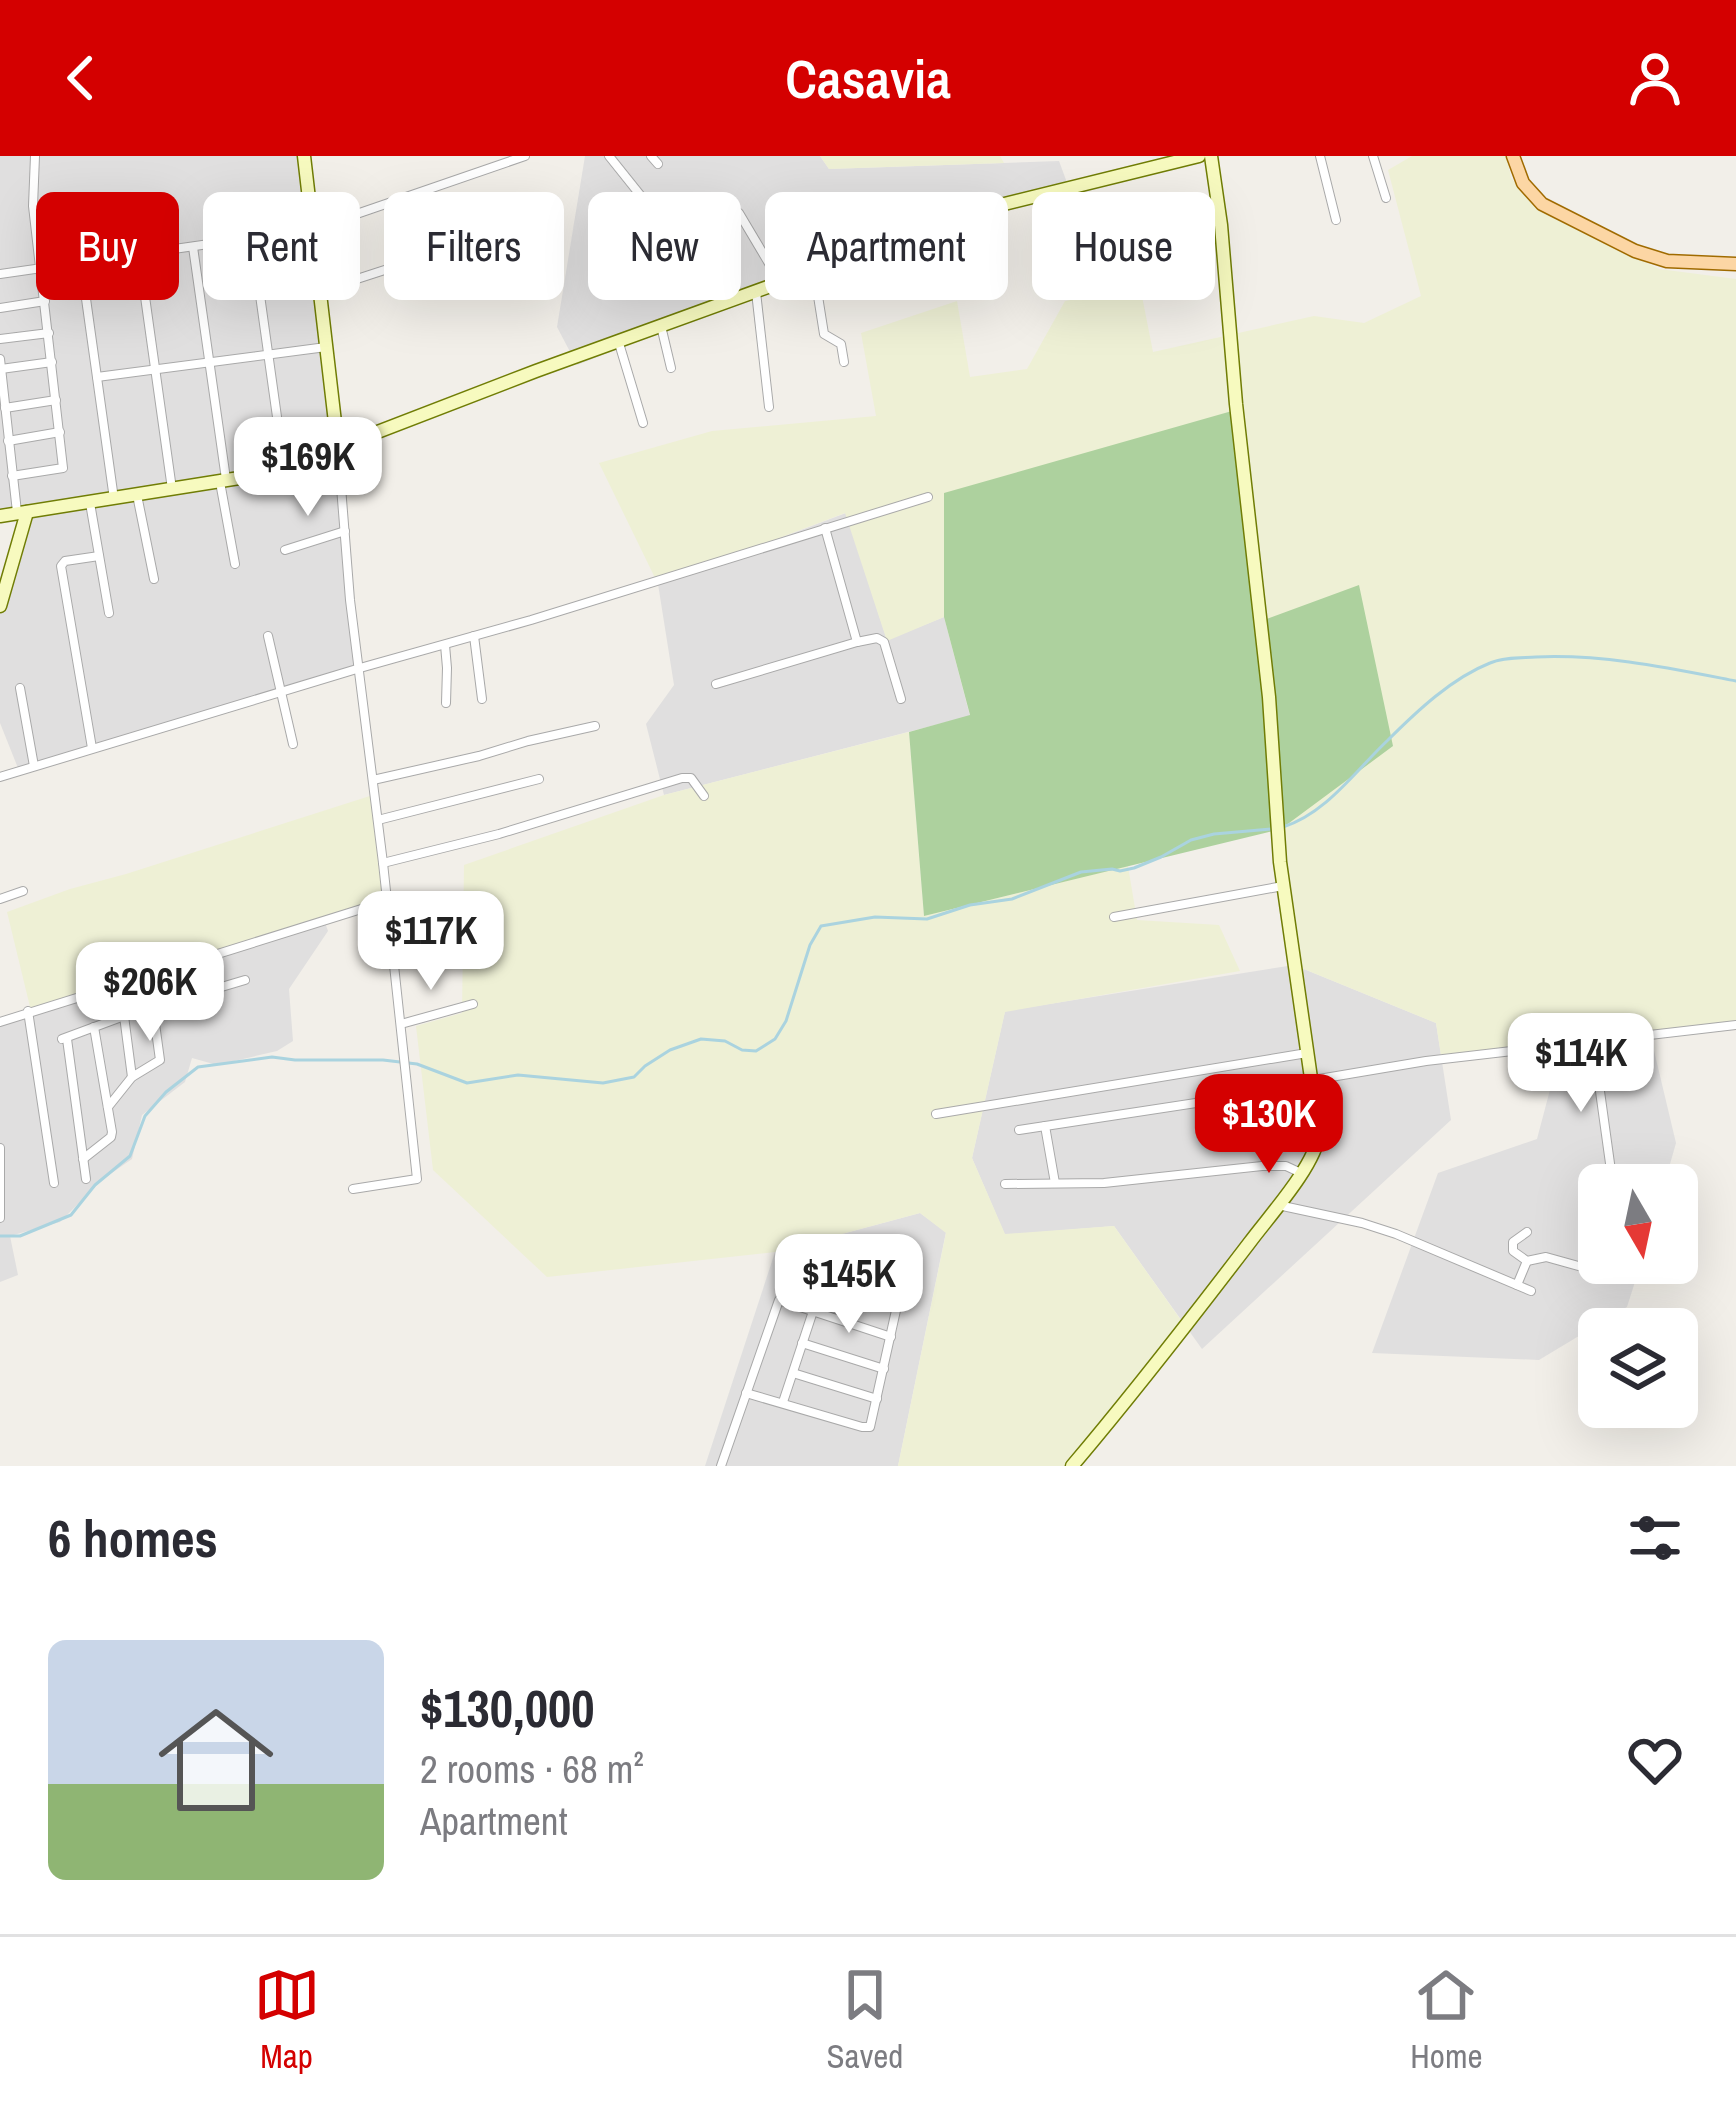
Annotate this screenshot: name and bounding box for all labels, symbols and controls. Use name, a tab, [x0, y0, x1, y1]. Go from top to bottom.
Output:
text: Casavia	[785, 42, 951, 115]
icon: back	[48, 45, 114, 111]
icon: person	[1622, 45, 1688, 111]
chip: Buy	[36, 192, 179, 300]
chip: Rent	[203, 192, 360, 300]
chip: Filters	[384, 192, 564, 300]
chip: New	[588, 192, 741, 300]
chip: Apartment	[765, 192, 1008, 300]
chip: House	[1032, 192, 1215, 300]
pin: $169K	[224, 417, 392, 519]
text: $169K	[261, 430, 355, 482]
pin: $117K	[347, 891, 515, 993]
text: $117K	[385, 904, 477, 956]
pin: $206K	[66, 942, 234, 1044]
text: $206K	[103, 955, 197, 1007]
pin: $114K	[1497, 1013, 1665, 1115]
text: $114K	[1535, 1026, 1627, 1078]
pin: $130K	[1185, 1074, 1353, 1176]
text: $130K	[1222, 1087, 1316, 1139]
north arrow	[1578, 1164, 1698, 1284]
map controls	[1578, 1164, 1698, 1428]
pin: $145K	[765, 1234, 933, 1336]
text: $145K	[802, 1247, 896, 1299]
button: layers	[1578, 1308, 1698, 1428]
text: 6 homes	[48, 1504, 218, 1573]
icon: filters	[1622, 1505, 1688, 1571]
text: $130,000	[420, 1674, 594, 1743]
icon: home	[144, 1688, 288, 1832]
icon: heart	[1622, 1727, 1688, 1793]
text: 2 rooms · 68 m²	[420, 1743, 644, 1795]
text: Apartment	[420, 1795, 568, 1847]
tab: Map	[254, 1962, 320, 2078]
tab: Saved	[827, 1962, 903, 2078]
tab: Home	[1410, 1962, 1482, 2078]

